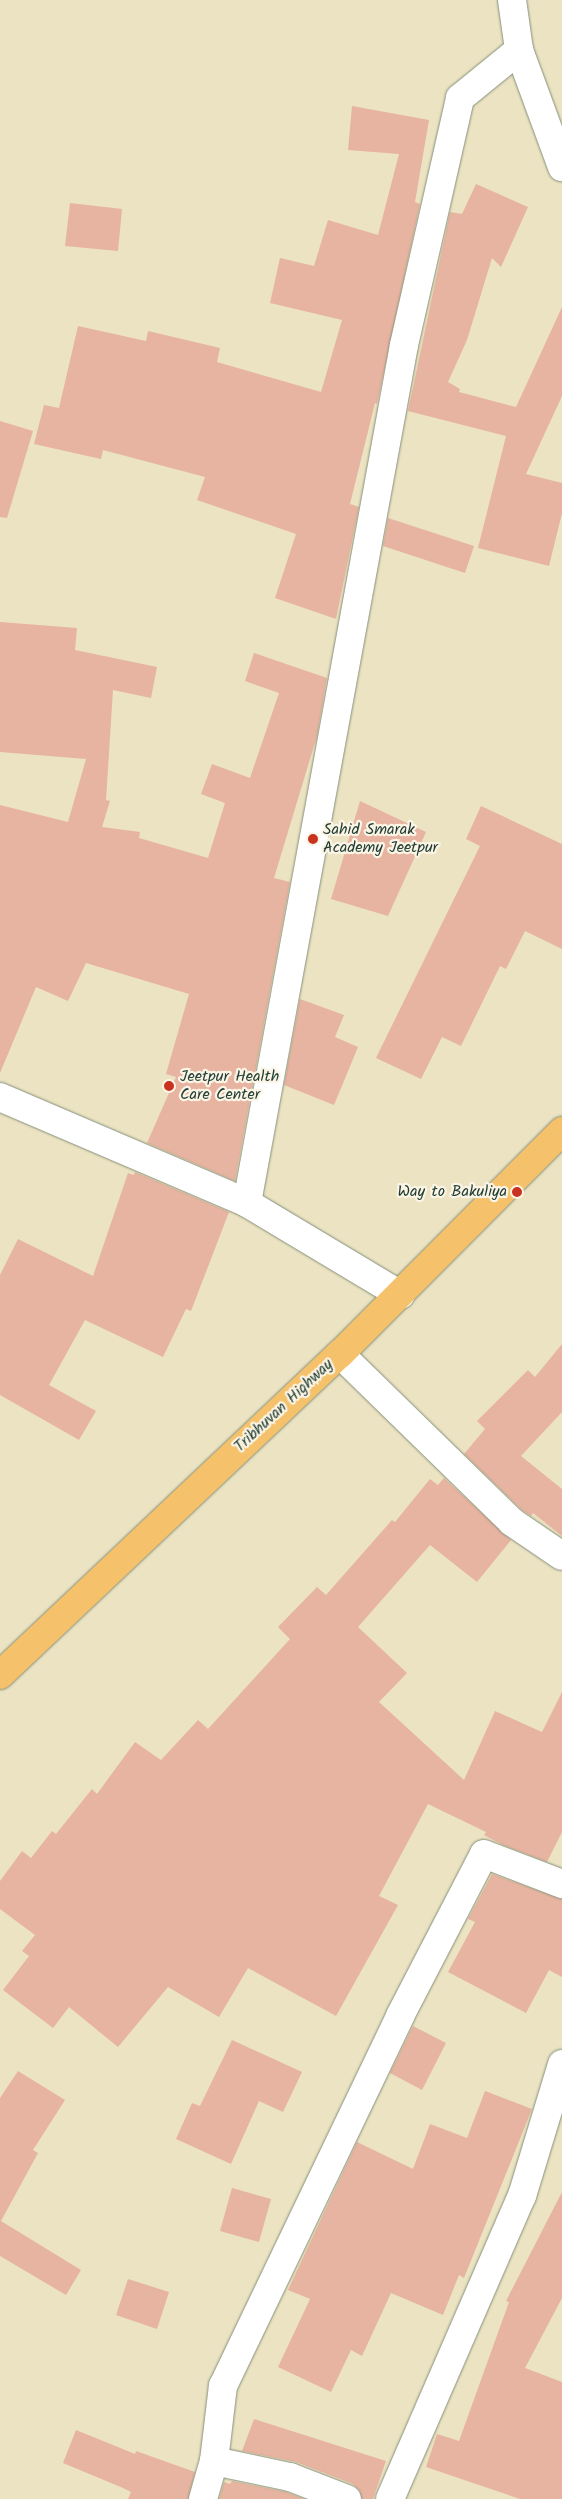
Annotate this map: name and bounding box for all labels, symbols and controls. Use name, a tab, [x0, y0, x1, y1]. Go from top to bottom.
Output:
place label: Sahid Smarak Academy Jeetpur	[323, 820, 438, 858]
marker: Sahid Smarak Academy Jeetpur	[307, 833, 319, 845]
place label: Jeetpur Health Care Center	[180, 1067, 279, 1105]
marker: Jeetpur Health Care Center	[162, 1079, 176, 1093]
place label: Way to Bakuliya	[398, 1182, 507, 1202]
marker: Way to Bakuliya	[511, 1186, 523, 1198]
street label: Tribhuvan Highway	[231, 1355, 337, 1457]

